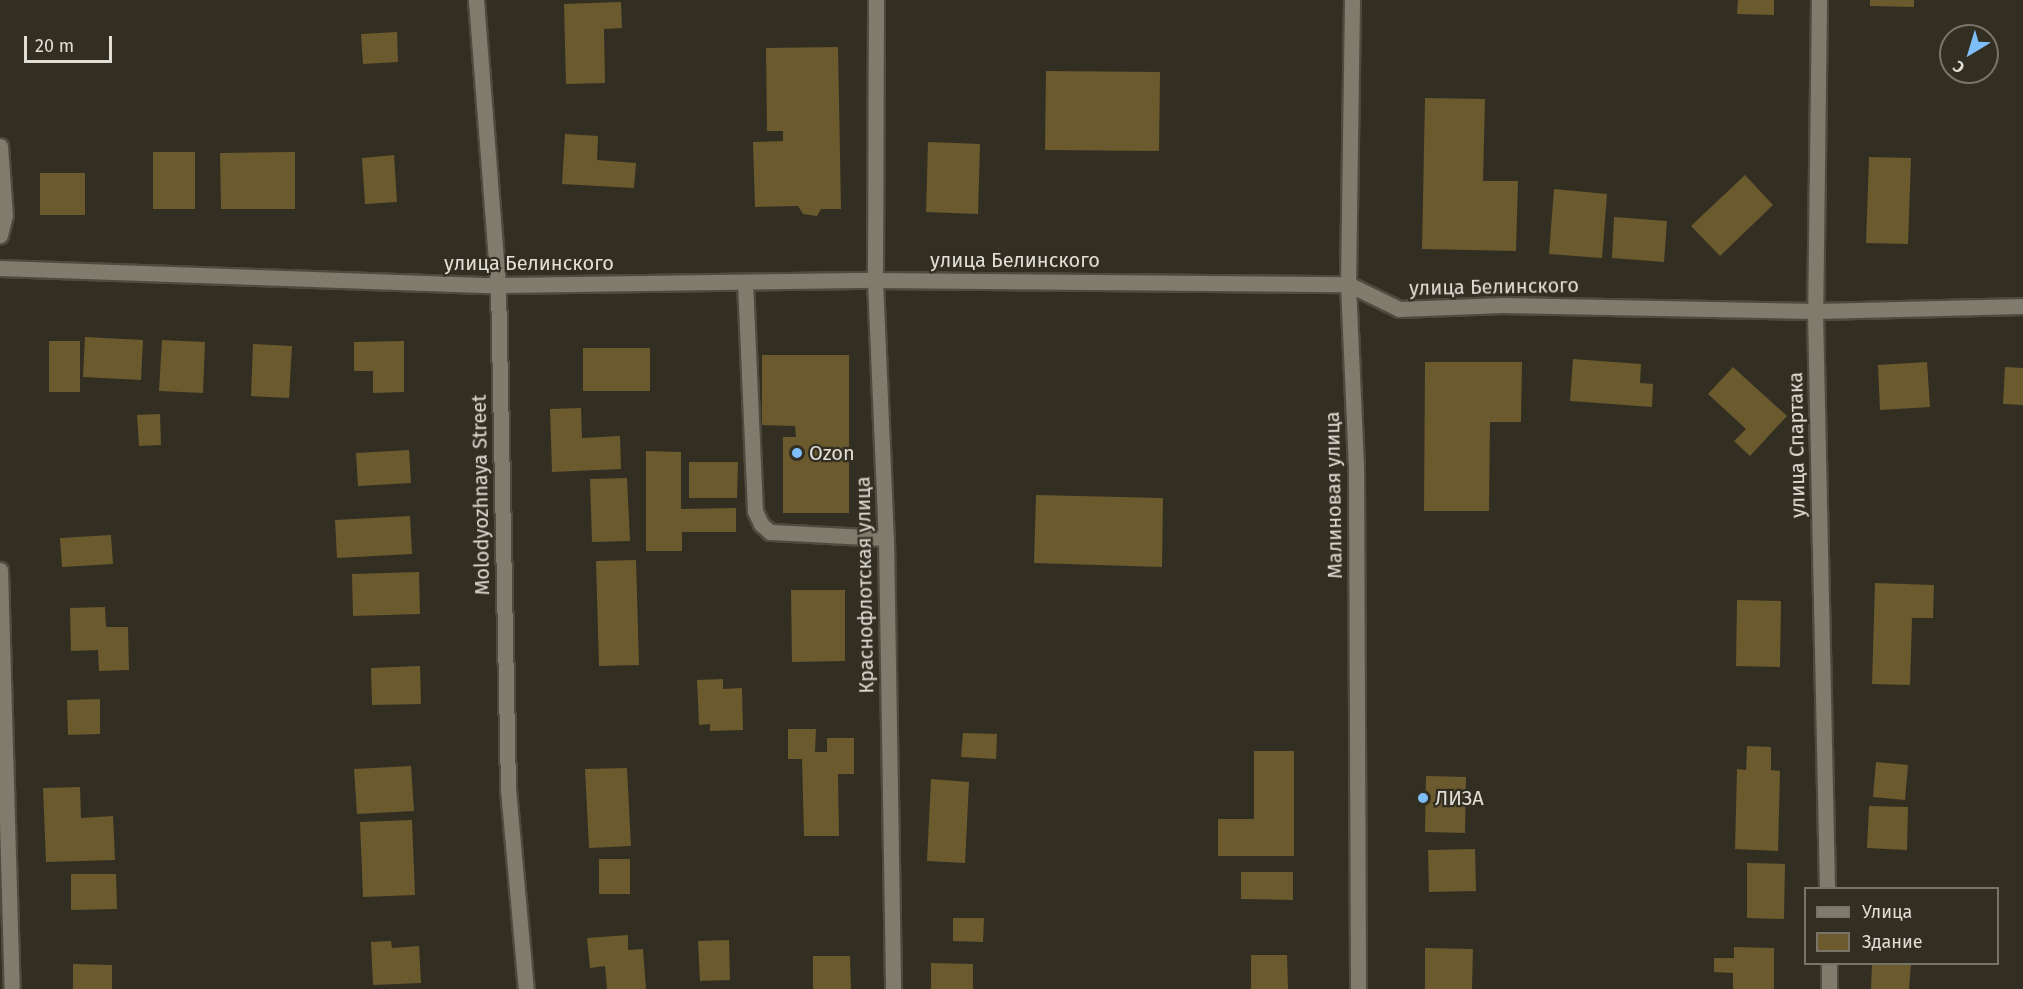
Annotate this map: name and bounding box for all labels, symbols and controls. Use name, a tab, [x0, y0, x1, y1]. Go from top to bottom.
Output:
scale bar	[27, 24, 116, 62]
north arrow	[1939, 24, 1999, 84]
text: 20 m	[35, 35, 74, 57]
text: С	[1949, 57, 1968, 77]
street label: улица Белинского	[930, 248, 1100, 272]
street label: улица Белинского	[444, 251, 614, 275]
street label: улица Белинского	[1409, 274, 1579, 300]
street label: улица Спартака	[1784, 372, 1810, 518]
street label: Molodyozhnaya Street	[467, 394, 495, 596]
street label: Малиновая улица	[1321, 411, 1347, 579]
place label: Ozon	[809, 441, 855, 465]
marker: Ozon	[790, 446, 804, 460]
street label: Краснофлотская улица	[851, 476, 879, 694]
place label: ЛИЗА	[1435, 786, 1484, 810]
marker: ЛИЗА	[1416, 791, 1430, 805]
legend	[1804, 887, 1999, 965]
text: Улица	[1862, 901, 1912, 923]
text: Здание	[1862, 931, 1923, 953]

